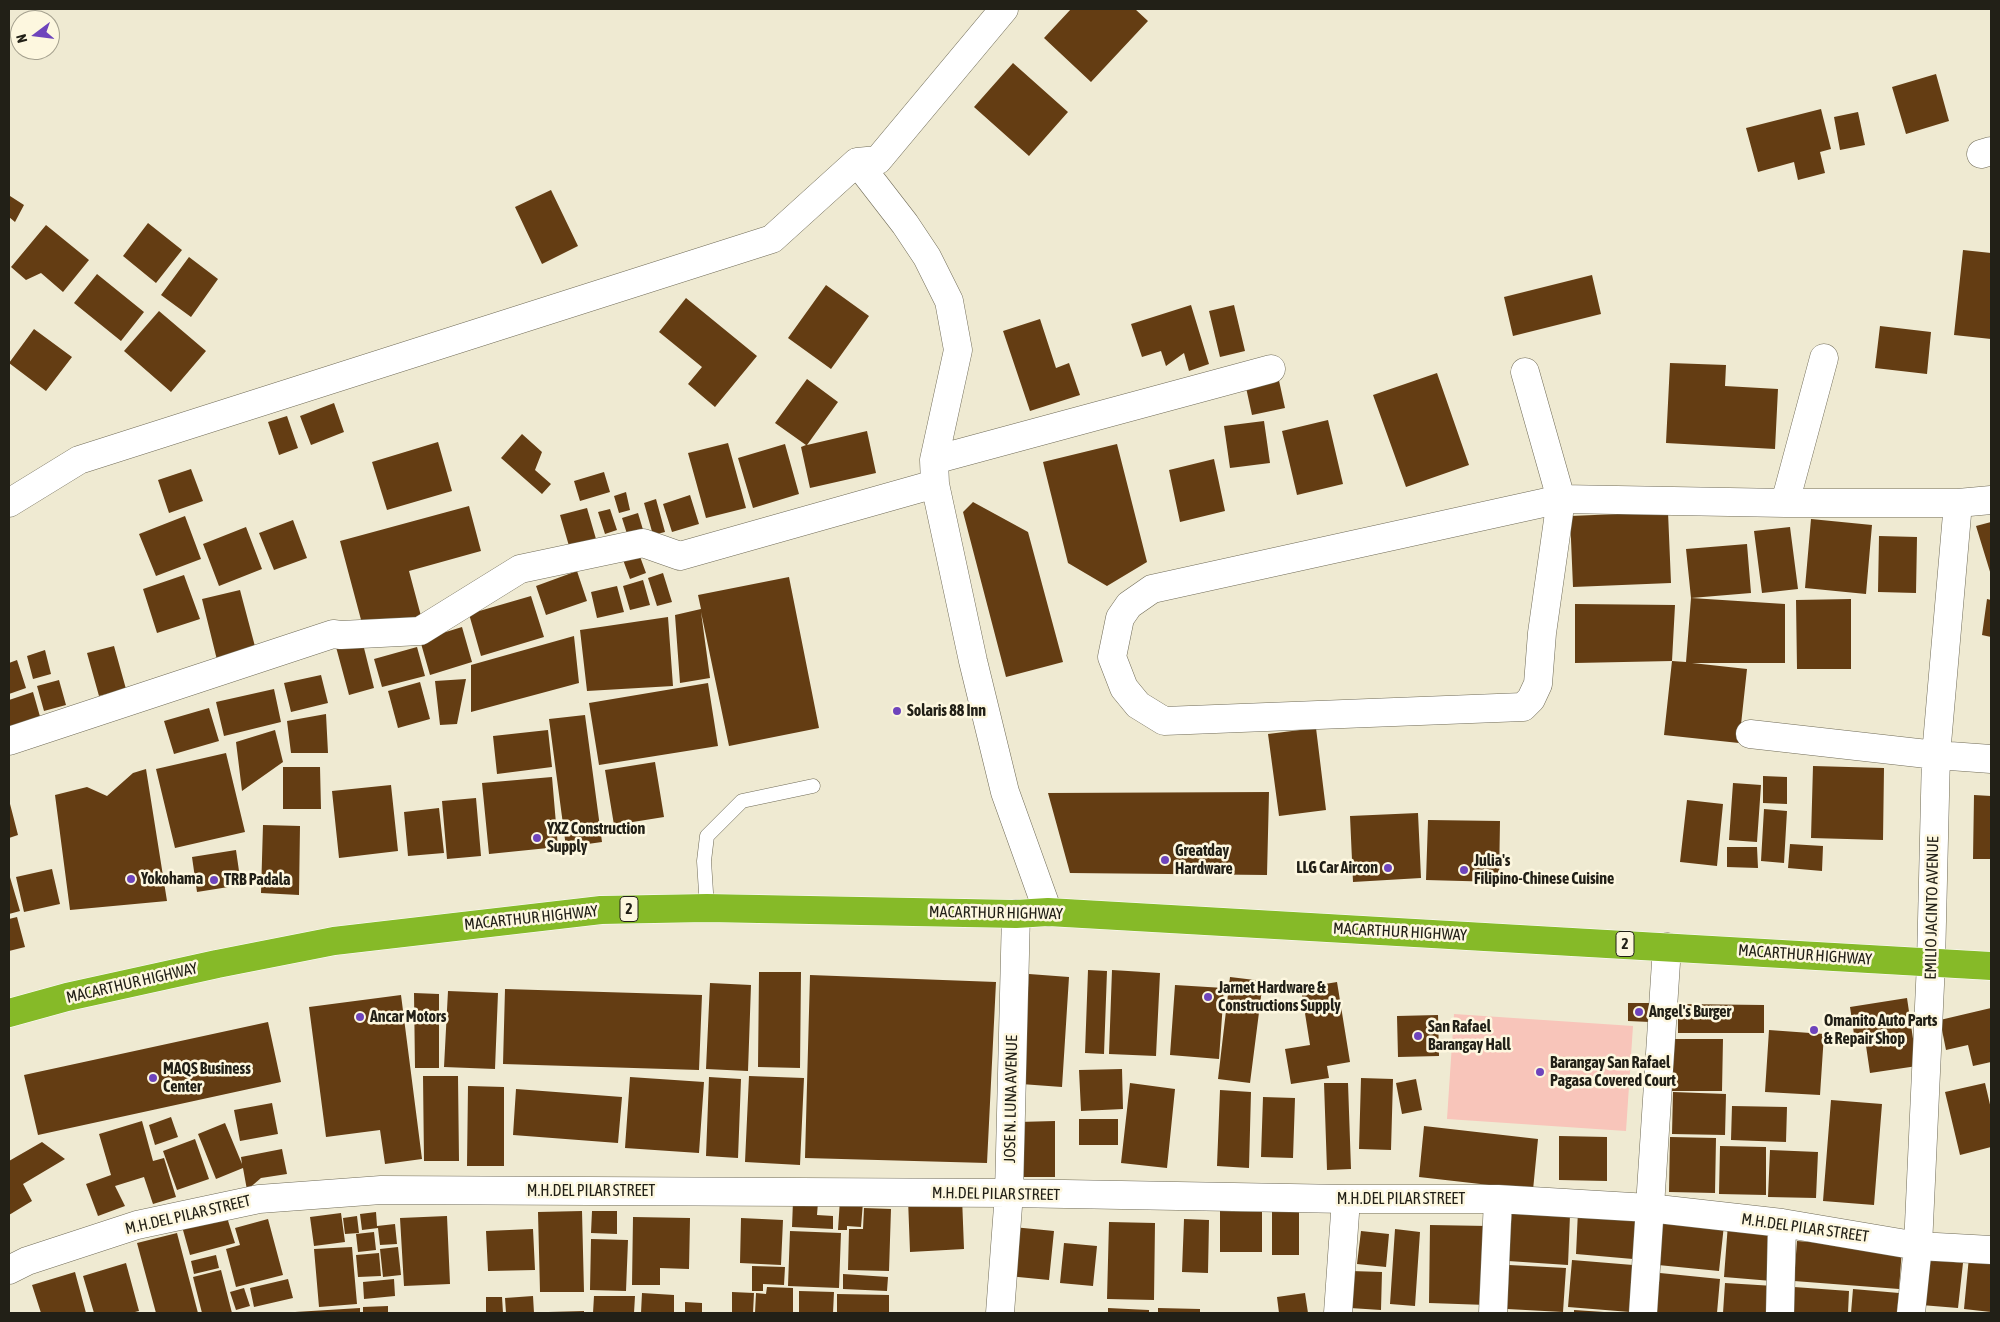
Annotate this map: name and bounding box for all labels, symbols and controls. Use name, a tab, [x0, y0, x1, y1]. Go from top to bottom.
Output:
north arrow	[10, 10, 60, 60]
text: N	[13, 33, 30, 45]
place label: Solaris 88 Inn	[907, 701, 986, 721]
marker: Solaris 88 Inn	[891, 705, 903, 717]
place label: YXZ Construction Supply	[547, 819, 645, 857]
marker: YXZ Construction Supply	[531, 832, 543, 844]
street label: EMILIO JACINTO AVENUE	[1921, 836, 1943, 980]
place label: Greatday Hardware	[1175, 841, 1233, 879]
place label: Julia's Filipino-Chinese Cuisine	[1474, 851, 1614, 889]
marker: Greatday Hardware	[1159, 854, 1171, 866]
place label: LLG Car Aircon	[1296, 858, 1378, 878]
marker: LLG Car Aircon	[1382, 862, 1394, 874]
marker: Julia's Filipino-Chinese Cuisine	[1458, 864, 1470, 876]
place label: Yokohama	[141, 869, 203, 889]
place label: TRB Padala	[224, 870, 290, 890]
marker: Yokohama	[125, 873, 137, 885]
marker: TRB Padala	[208, 874, 220, 886]
road number: 2	[620, 896, 638, 922]
street label: MACARTHUR HIGHWAY	[463, 901, 599, 935]
street label: MACARTHUR HIGHWAY	[929, 902, 1063, 924]
street label: MACARTHUR HIGHWAY	[1333, 919, 1467, 945]
road number: 2	[1616, 932, 1634, 956]
street label: MACARTHUR HIGHWAY	[1737, 941, 1873, 969]
street label: MACARTHUR HIGHWAY	[64, 959, 200, 1007]
place label: Jarnet Hardware & Constructions Supply	[1218, 978, 1341, 1016]
marker: Jarnet Hardware & Constructions Supply	[1202, 991, 1214, 1003]
place label: Angel's Burger	[1649, 1002, 1731, 1022]
marker: Angel's Burger	[1633, 1006, 1645, 1018]
place label: Ancar Motors	[370, 1007, 446, 1027]
marker: Ancar Motors	[354, 1011, 366, 1023]
place label: Omanito Auto Parts & Repair Shop	[1824, 1011, 1937, 1049]
place label: San Rafael Barangay Hall	[1428, 1017, 1511, 1055]
marker: Omanito Auto Parts & Repair Shop	[1808, 1024, 1820, 1036]
marker: San Rafael Barangay Hall	[1412, 1030, 1424, 1042]
street label: JOSE N. LUNA AVENUE	[1000, 1035, 1022, 1163]
place label: Barangay San Rafael Pagasa Covered Court	[1550, 1053, 1676, 1091]
place label: MAQS Business Center	[163, 1059, 251, 1097]
marker: Barangay San Rafael Pagasa Covered Court	[1534, 1066, 1546, 1078]
marker: MAQS Business Center	[147, 1072, 159, 1084]
street label: M.H.DEL PILAR STREET	[527, 1181, 655, 1201]
street label: M.H.DEL PILAR STREET	[932, 1183, 1060, 1205]
street label: M.H.DEL PILAR STREET	[1337, 1189, 1465, 1209]
street label: M.H.DEL PILAR STREET	[123, 1191, 253, 1239]
street label: M.H.DEL PILAR STREET	[1740, 1210, 1870, 1246]

